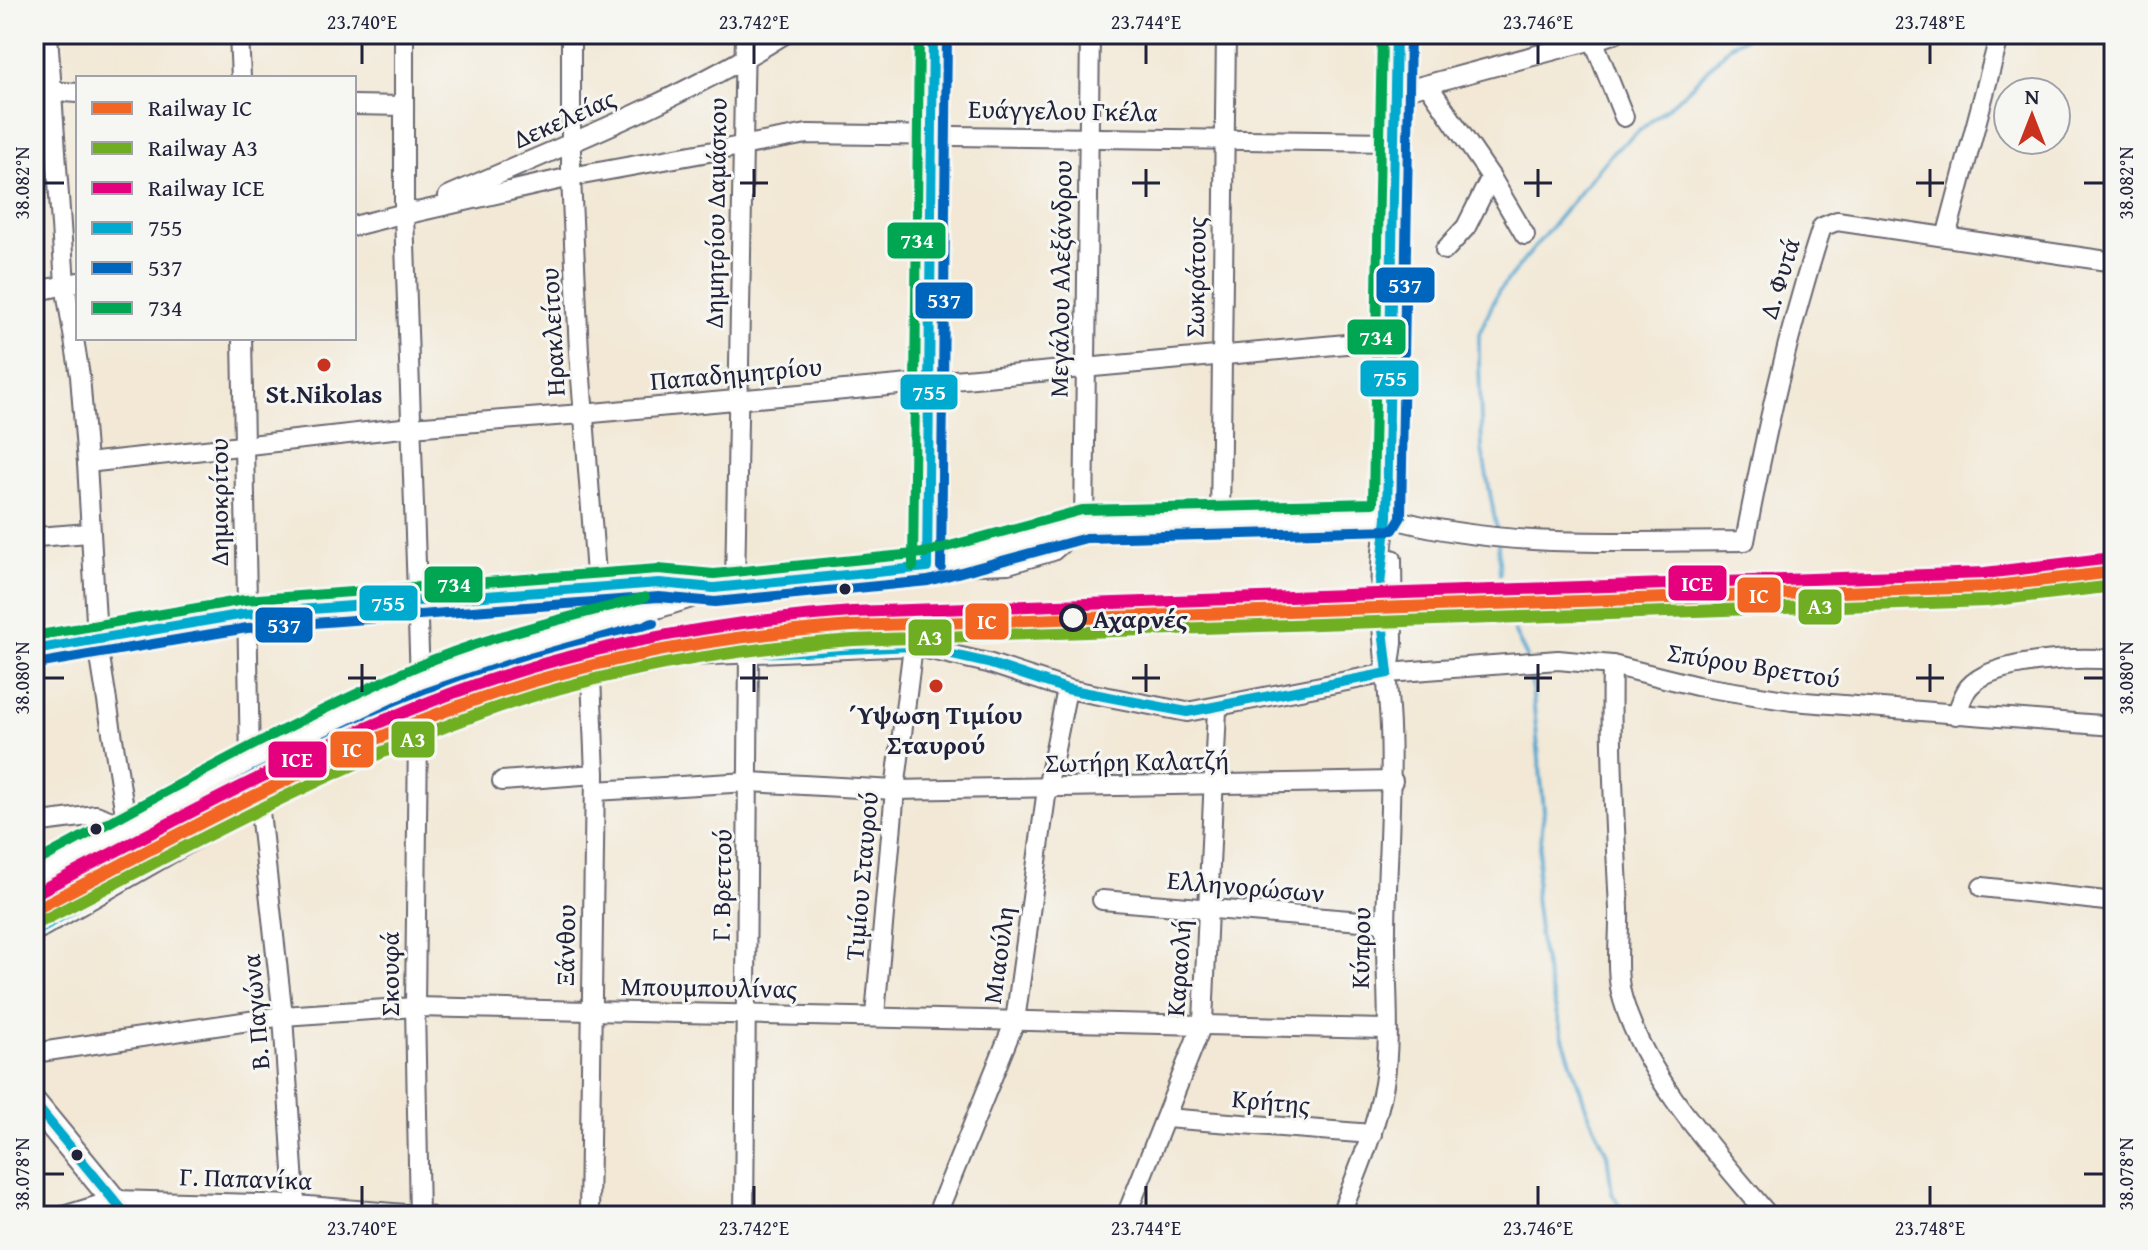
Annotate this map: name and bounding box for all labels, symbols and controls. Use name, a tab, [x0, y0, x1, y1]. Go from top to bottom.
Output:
text: 23.740°E	[327, 7, 397, 36]
text: 23.742°E	[719, 7, 789, 36]
text: 23.744°E	[1111, 7, 1181, 36]
text: 23.746°E	[1503, 7, 1573, 36]
text: 23.748°E	[1895, 7, 1965, 36]
legend	[76, 76, 356, 340]
north arrow	[1992, 76, 2072, 156]
street label: Δεκελείας	[506, 78, 622, 158]
text: N	[2025, 80, 2040, 112]
street label: Ευάγγελου Γκέλα	[968, 89, 1158, 131]
text: Railway IC	[148, 90, 252, 125]
street label: Δημητρίου Δαμάσκου	[693, 97, 737, 329]
text: Railway A3	[148, 130, 258, 165]
text: 38.082°N	[7, 146, 36, 220]
text: 38.082°N	[2111, 146, 2140, 220]
street label: Μεγάλου Αλεξάνδρου	[1038, 160, 1082, 398]
text: Railway ICE	[148, 170, 264, 205]
text: 755	[148, 210, 183, 245]
street label: Σωκράτους	[1174, 216, 1216, 338]
line badge: 734	[886, 221, 947, 260]
text: 734	[900, 224, 934, 256]
street label: Δ. Φυτά	[1748, 233, 1810, 323]
text: 537	[148, 250, 183, 285]
line badge: 537	[1375, 266, 1436, 304]
street label: Ηρακλείτου	[529, 267, 575, 397]
text: 537	[1388, 269, 1422, 301]
line badge: 537	[914, 281, 974, 320]
text: 537	[927, 284, 961, 316]
text: 734	[148, 290, 183, 325]
line badge: 734	[1346, 318, 1407, 356]
text: 734	[1359, 321, 1393, 353]
street label: Παπαδημητρίου	[648, 346, 824, 400]
marker: St.Nikolas	[315, 356, 333, 374]
line badge: 755	[1359, 359, 1420, 398]
text: 755	[1373, 362, 1407, 394]
line badge: 755	[899, 373, 959, 411]
place label: St.Nikolas	[266, 374, 382, 413]
text: 755	[912, 376, 946, 408]
street label: Δημοκρίτου	[199, 438, 238, 566]
line badge: ICE	[1667, 564, 1728, 602]
line badge: 734	[423, 565, 484, 604]
text: ICE	[1681, 567, 1713, 599]
text: 734	[437, 568, 471, 600]
line badge: IC	[1736, 576, 1782, 614]
text: IC	[1749, 579, 1769, 611]
unlabelled marker	[837, 581, 853, 597]
line badge: 755	[358, 584, 419, 622]
text: 755	[371, 587, 405, 619]
line badge: A3	[1797, 588, 1843, 626]
text: A3	[1807, 590, 1833, 622]
place label: Αχαρνές	[1093, 599, 1188, 638]
line badge: IC	[964, 602, 1010, 641]
text: IC	[977, 605, 997, 637]
marker: Αχαρνές	[1060, 605, 1086, 631]
line badge: 537	[254, 606, 314, 644]
text: 537	[267, 609, 301, 641]
line badge: A3	[907, 618, 953, 657]
text: A3	[917, 621, 943, 653]
street label: Σπύρου Βρεττού	[1665, 632, 1843, 698]
text: 38.080°N	[7, 641, 36, 715]
text: 38.080°N	[2111, 641, 2140, 715]
marker: Ύψωση Τιμίου Σταυρού	[927, 677, 945, 695]
place label: Ύψωση Τιμίου Σταυρού	[849, 695, 1023, 764]
line badge: A3	[390, 720, 436, 759]
text: A3	[400, 723, 426, 755]
line badge: IC	[329, 730, 375, 769]
text: IC	[342, 733, 362, 765]
line badge: ICE	[267, 740, 328, 779]
street label: Σωτήρη Καλατζή	[1045, 740, 1229, 782]
text: ICE	[281, 743, 313, 775]
street label: Τιμίου Σταυρού	[834, 790, 888, 962]
unlabelled marker	[88, 821, 104, 837]
street label: Γ. Βρεττού	[701, 829, 741, 941]
street label: Ελληνορώσων	[1166, 860, 1326, 912]
street label: Ξάνθου	[545, 904, 585, 986]
street label: Μιαούλη	[972, 904, 1024, 1006]
street label: Κύπρου	[1340, 907, 1380, 989]
street label: Καραολή	[1155, 918, 1201, 1018]
street label: Σκουφά	[370, 931, 409, 1017]
street label: Β. Παγώνα	[231, 952, 279, 1072]
street label: Μπουμπουλίνας	[620, 966, 798, 1008]
street label: Κρήτης	[1230, 1078, 1312, 1124]
text: 38.078°N	[7, 1137, 36, 1211]
text: 38.078°N	[2111, 1137, 2140, 1211]
unlabelled marker	[69, 1147, 85, 1163]
street label: Γ. Παπανίκα	[179, 1156, 313, 1200]
text: 23.740°E	[327, 1213, 397, 1242]
text: 23.742°E	[719, 1213, 789, 1242]
text: 23.744°E	[1111, 1213, 1181, 1242]
text: 23.746°E	[1503, 1213, 1573, 1242]
text: 23.748°E	[1895, 1213, 1965, 1242]

